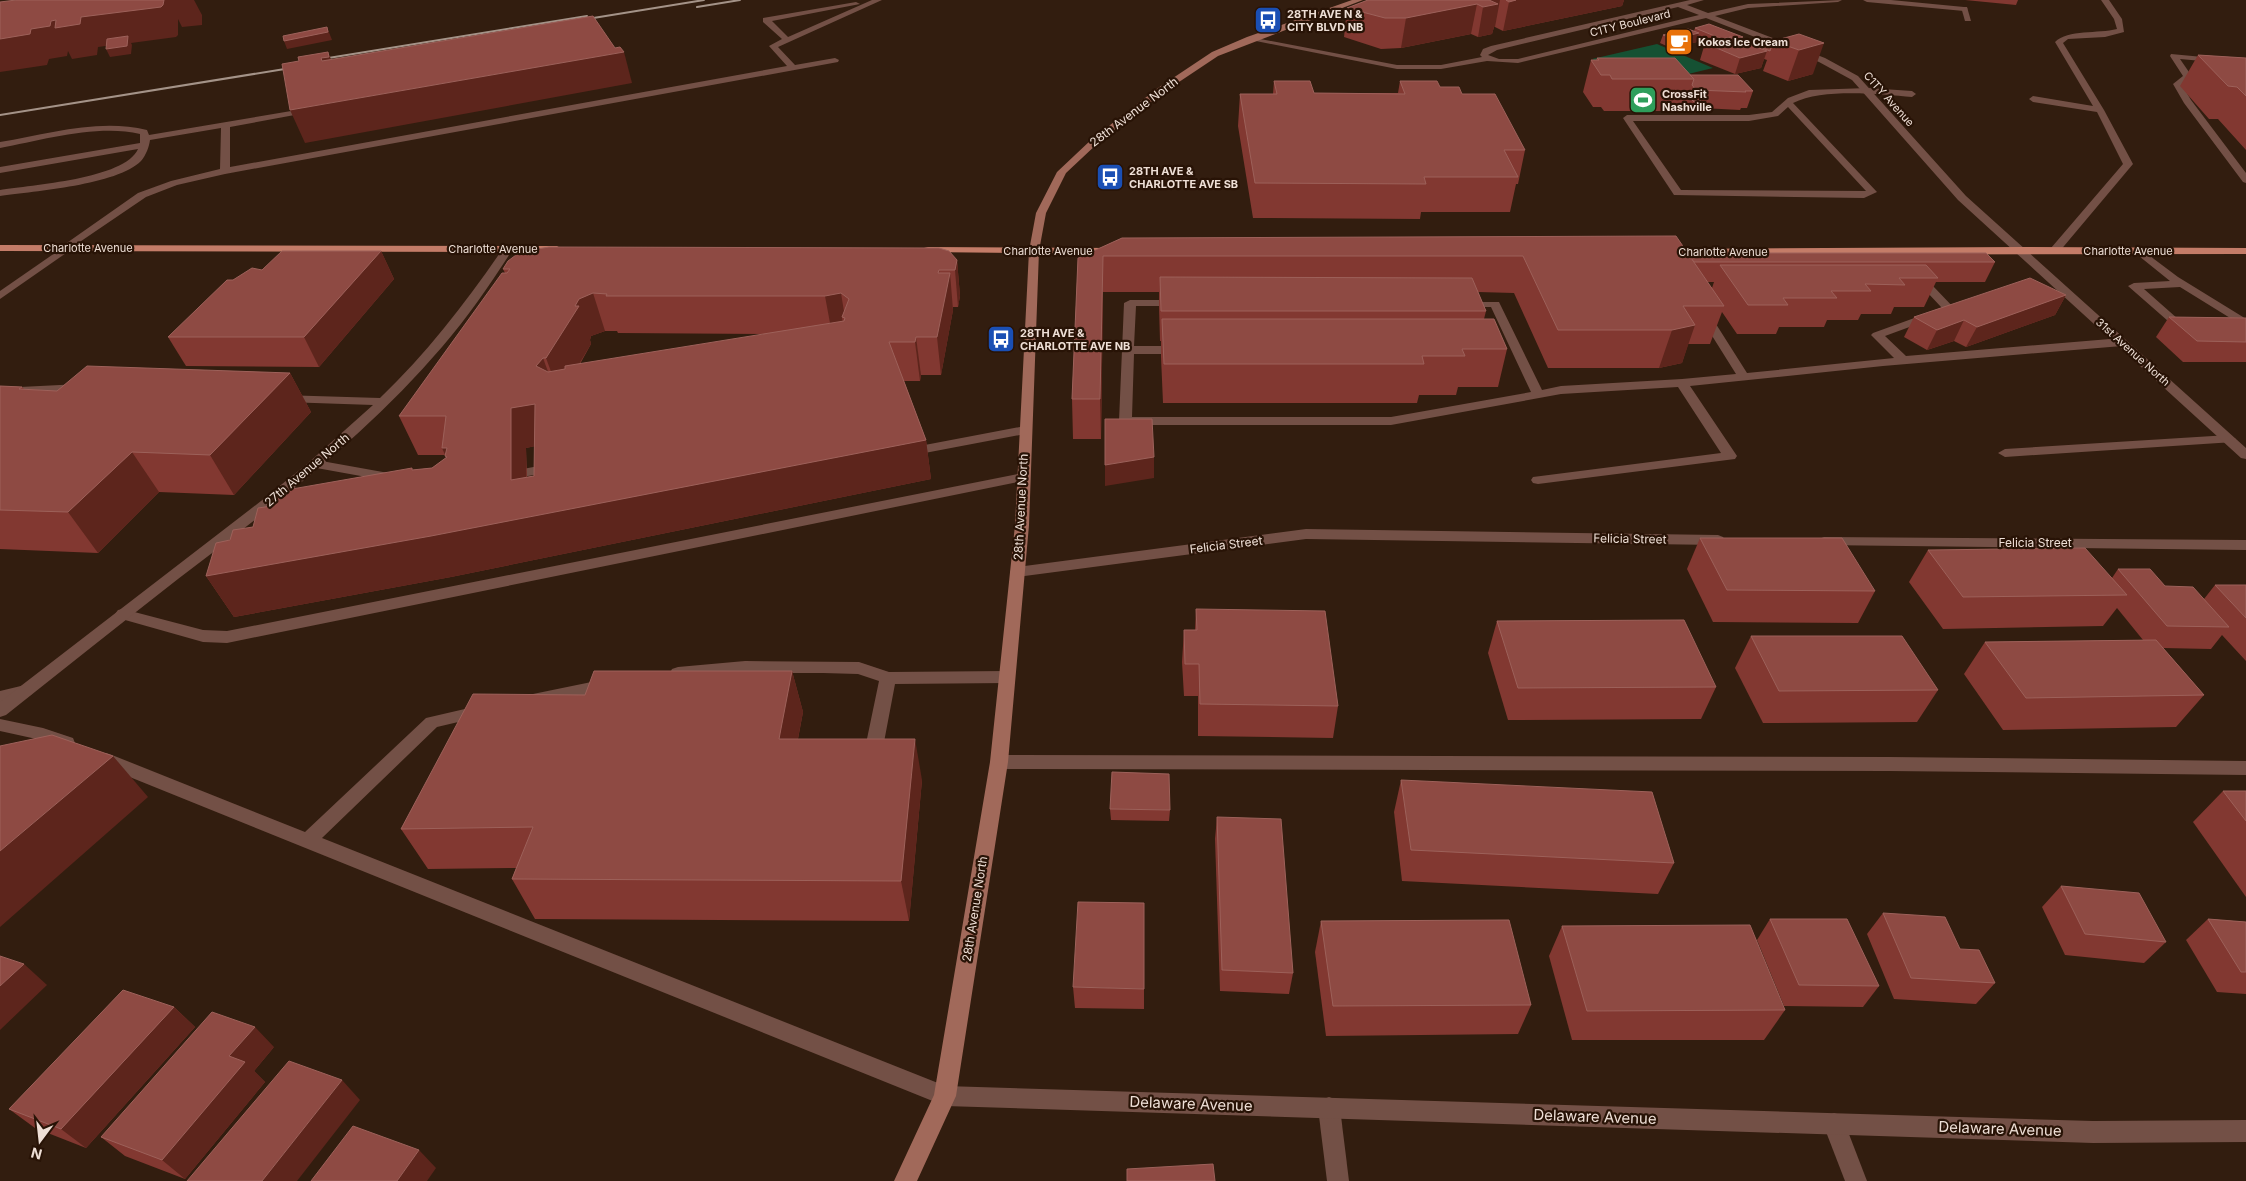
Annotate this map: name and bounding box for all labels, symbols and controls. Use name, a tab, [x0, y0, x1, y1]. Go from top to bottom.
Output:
bus stop icon: 28TH AVE N & CITY BLVD NB	[1253, 5, 1283, 35]
street label: C1TY Boulevard	[1588, 6, 1672, 40]
place label: 28TH AVE N & CITY BLVD NB	[1287, 7, 1363, 34]
cafe icon: Kokos Ice Cream	[1664, 27, 1694, 57]
place label: Kokos Ice Cream	[1698, 35, 1788, 49]
street label: C1TY Avenue	[1861, 69, 1917, 129]
street label: 28th Avenue North	[1087, 74, 1181, 150]
sports icon: CrossFit Nashville	[1628, 85, 1658, 115]
place label: CrossFit Nashville	[1662, 87, 1712, 114]
bus stop icon: 28TH AVE & CHARLOTTE AVE SB	[1095, 162, 1125, 192]
place label: 28TH AVE & CHARLOTTE AVE SB	[1129, 164, 1238, 191]
street label: Charlotte Avenue	[43, 241, 133, 255]
street label: Charlotte Avenue	[448, 242, 538, 256]
street label: Charlotte Avenue	[1003, 244, 1093, 258]
street label: Charlotte Avenue	[2083, 244, 2173, 258]
street label: Charlotte Avenue	[1678, 245, 1768, 259]
street label: 31st Avenue North	[2093, 315, 2173, 389]
bus stop icon: 28TH AVE & CHARLOTTE AVE NB	[986, 324, 1016, 354]
place label: 28TH AVE & CHARLOTTE AVE NB	[1020, 326, 1130, 353]
street label: 27th Avenue North	[261, 430, 352, 509]
street label: 28th Avenue North	[1010, 453, 1031, 561]
street label: Felicia Street	[1593, 530, 1667, 547]
street label: Felicia Street	[1189, 533, 1263, 556]
street label: Felicia Street	[1998, 535, 2072, 550]
street label: 28th Avenue North	[959, 855, 990, 963]
street label: Delaware Avenue	[1129, 1092, 1253, 1115]
street label: Delaware Avenue	[1533, 1105, 1657, 1128]
north arrow	[15, 1116, 65, 1166]
street label: Delaware Avenue	[1938, 1117, 2062, 1140]
text: N	[29, 1144, 44, 1164]

